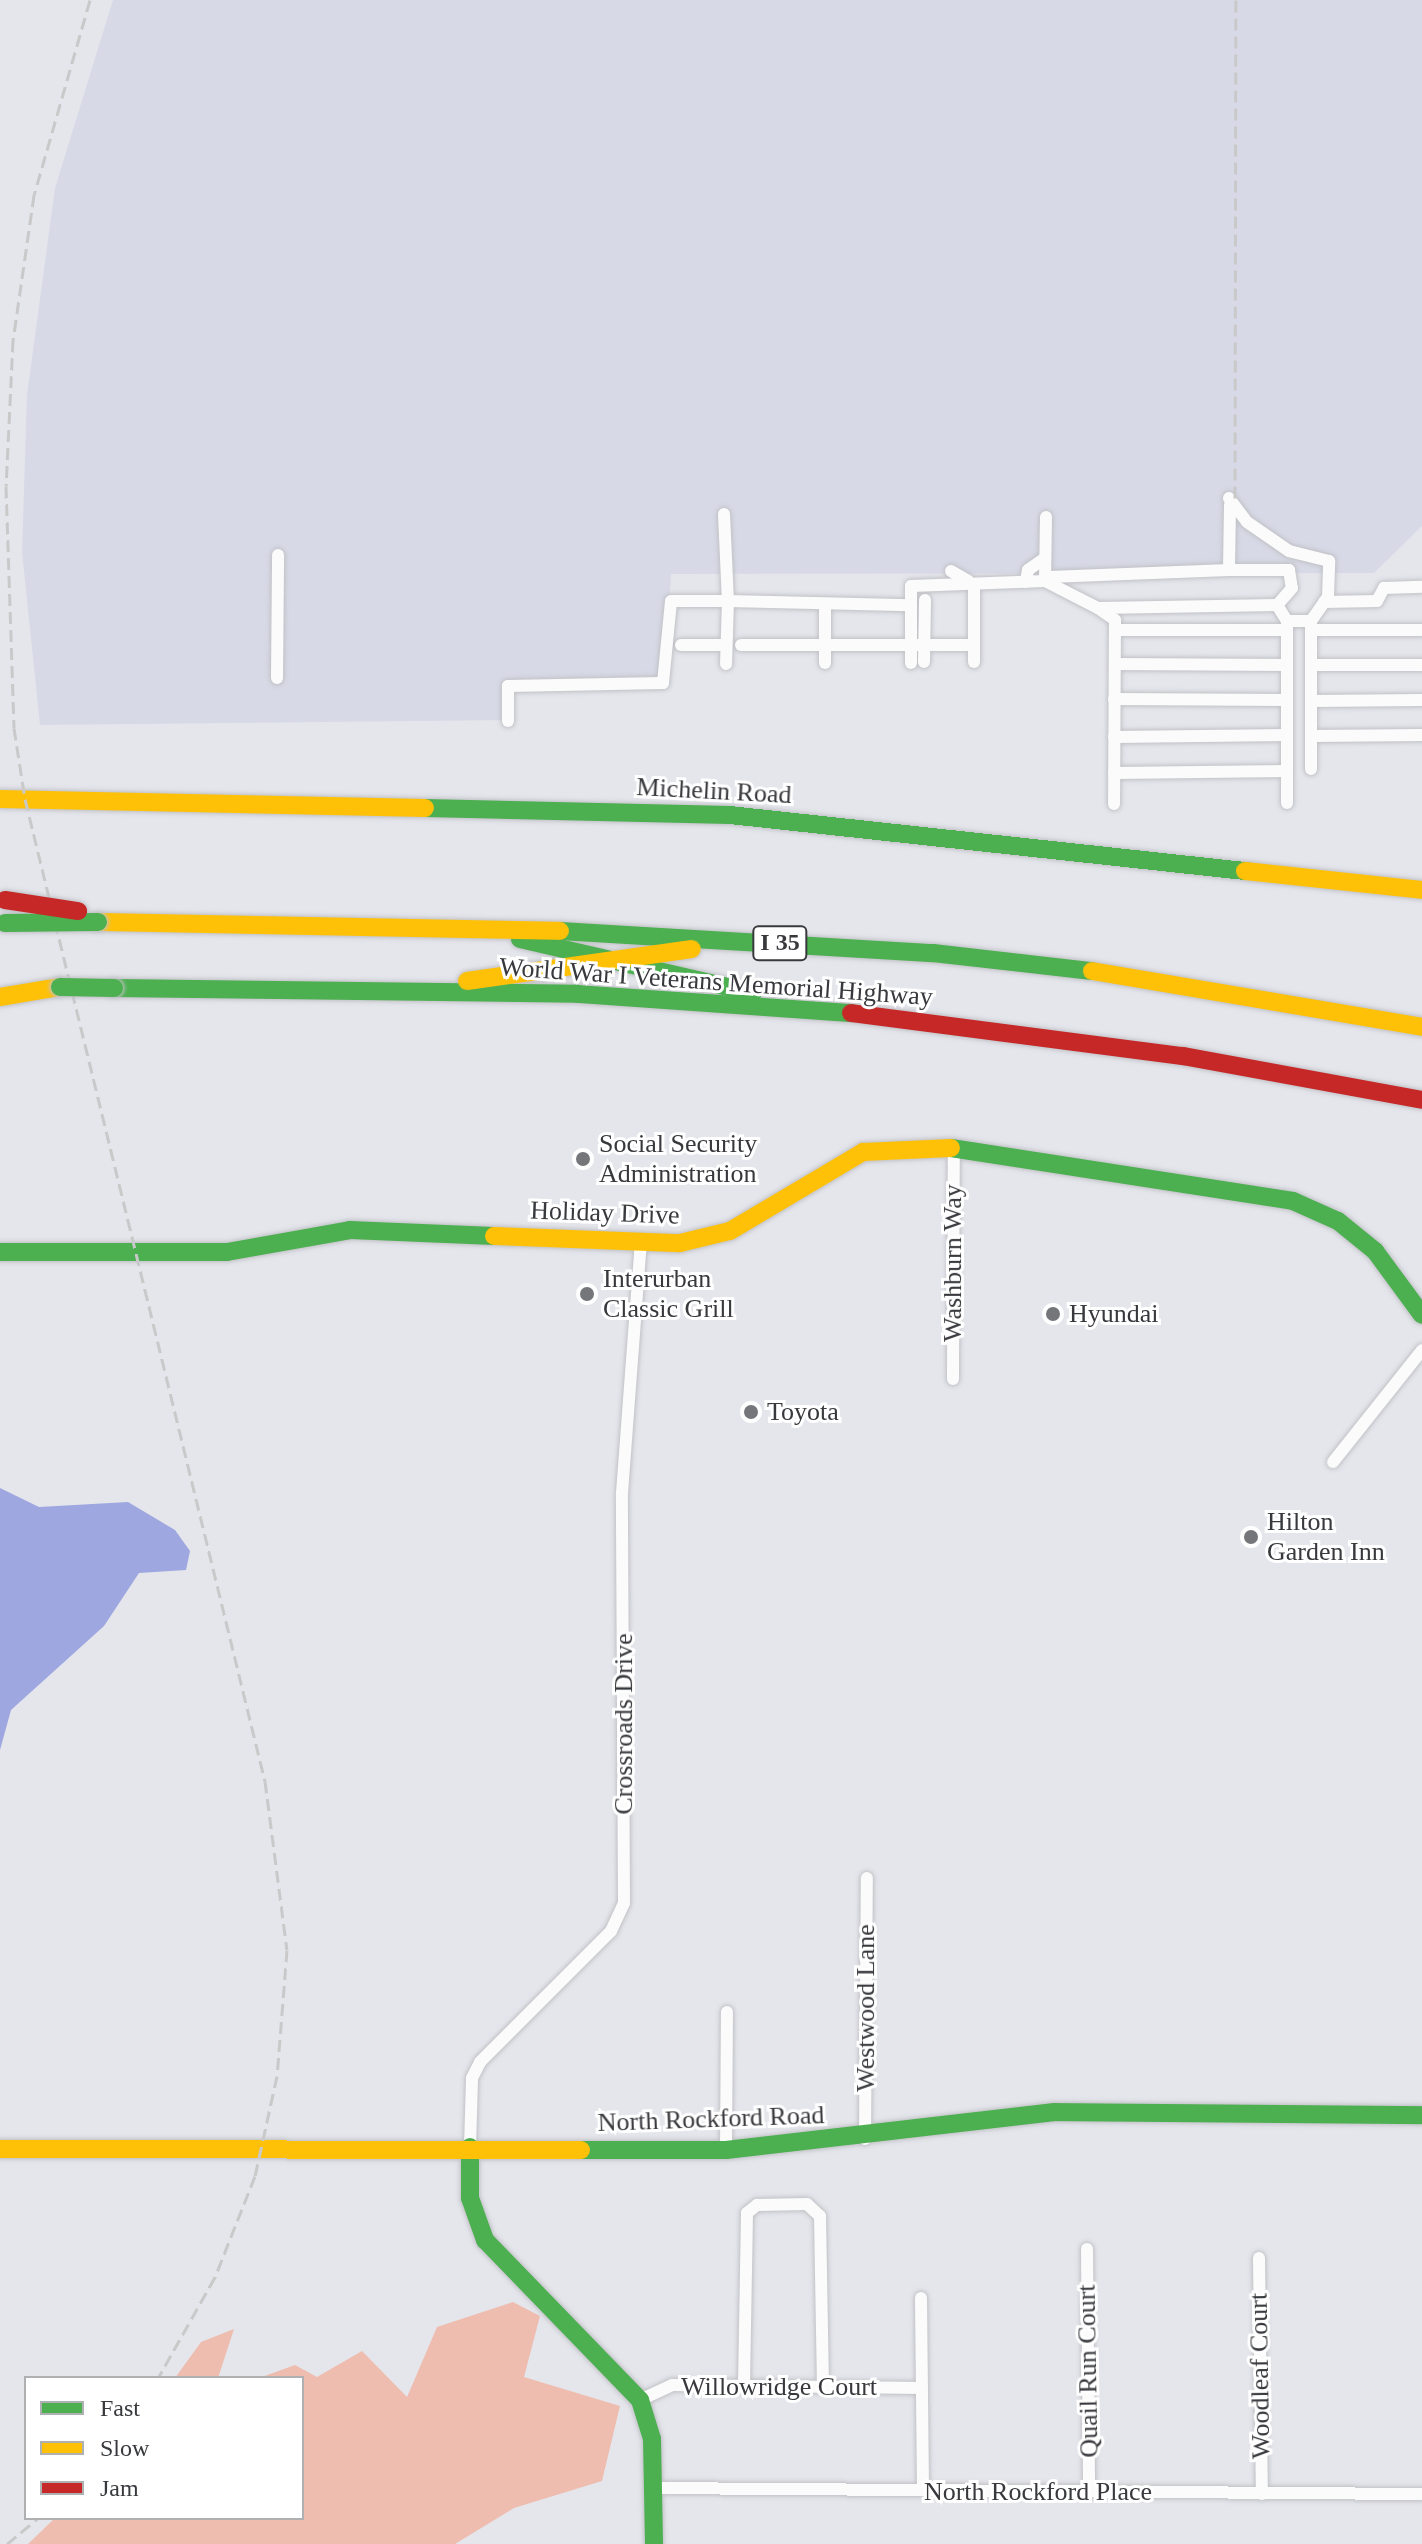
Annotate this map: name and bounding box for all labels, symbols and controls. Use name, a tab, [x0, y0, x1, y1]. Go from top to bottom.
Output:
street label: Michelin Road	[636, 771, 792, 811]
road number: I 35	[752, 923, 808, 963]
street label: World War I Veterans Memorial Highway	[498, 951, 934, 1013]
place label: Social Security Administration	[599, 1128, 757, 1190]
marker: Social Security Administration	[574, 1150, 592, 1168]
street label: Washburn Way	[937, 1184, 969, 1342]
street label: Holiday Drive	[530, 1195, 680, 1231]
place label: Interurban Classic Grill	[603, 1263, 734, 1324]
marker: Interurban Classic Grill	[578, 1285, 596, 1303]
place label: Hyundai	[1069, 1298, 1159, 1330]
marker: Hyundai	[1044, 1305, 1062, 1323]
place label: Toyota	[767, 1396, 839, 1428]
marker: Toyota	[742, 1403, 760, 1421]
place label: Hilton Garden Inn	[1267, 1506, 1385, 1568]
marker: Hilton Garden Inn	[1242, 1528, 1260, 1546]
street label: Crossroads Drive	[608, 1633, 640, 1815]
street label: Westwood Lane	[850, 1924, 882, 2092]
street label: North Rockford Road	[597, 2099, 825, 2139]
street label: Quail Run Court	[1071, 2284, 1105, 2458]
street label: Woodleaf Court	[1243, 2293, 1277, 2459]
street label: Willowridge Court	[681, 2371, 877, 2403]
legend	[24, 2376, 304, 2520]
text: Fast	[100, 2395, 140, 2421]
text: Slow	[100, 2435, 149, 2461]
text: Jam	[100, 2475, 139, 2501]
street label: North Rockford Place	[924, 2476, 1152, 2508]

